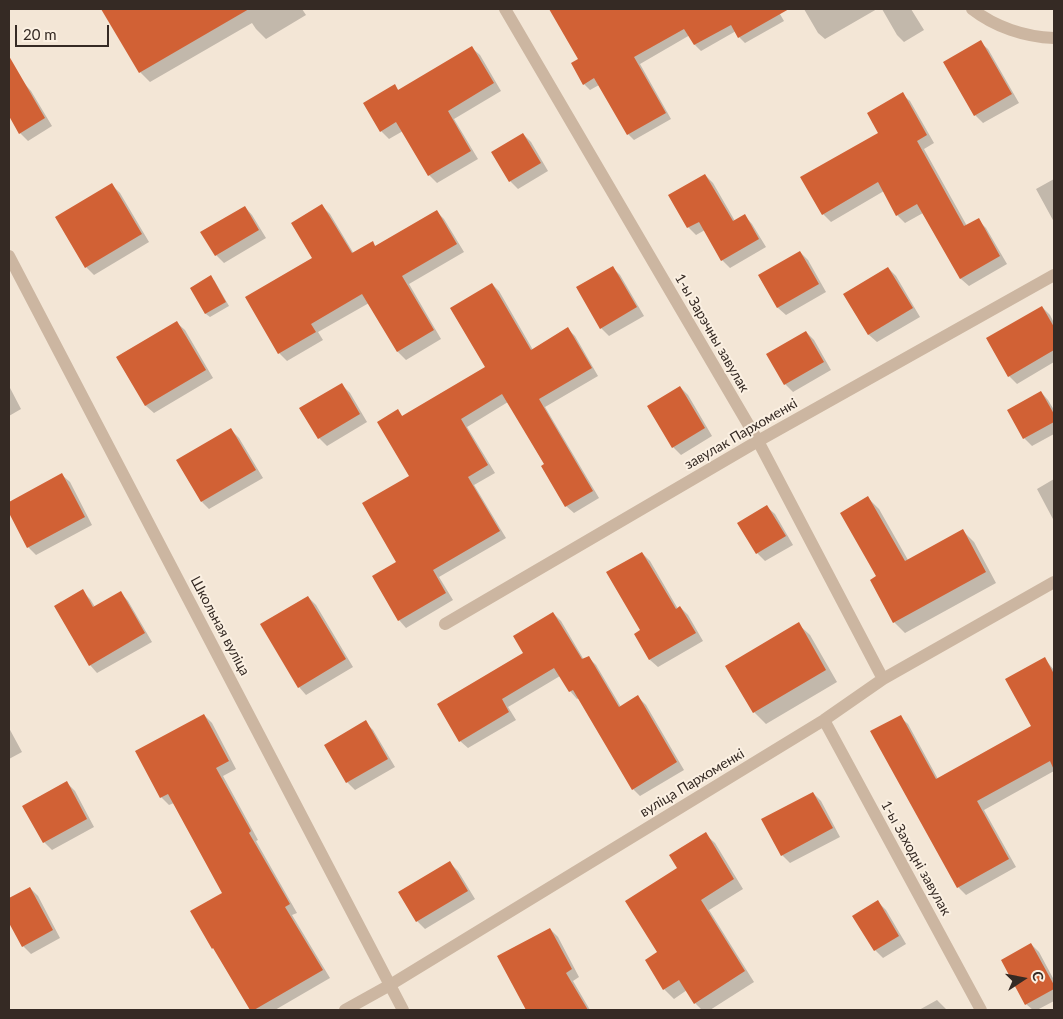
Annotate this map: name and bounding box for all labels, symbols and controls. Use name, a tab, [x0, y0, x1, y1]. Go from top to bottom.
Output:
scale bar	[18, 15, 111, 47]
text: 20 m	[23, 25, 57, 43]
street label: 1-ы Зарэчны завулак	[671, 271, 753, 395]
street label: завулак Пархоменкі	[682, 395, 800, 473]
street label: Школьная вуліца	[187, 573, 253, 679]
street label: вуліца Пархоменкі	[637, 745, 747, 821]
street label: 1-ы Заходні завулак	[877, 798, 955, 918]
north arrow	[998, 954, 1048, 1004]
text: С	[1029, 970, 1047, 982]

